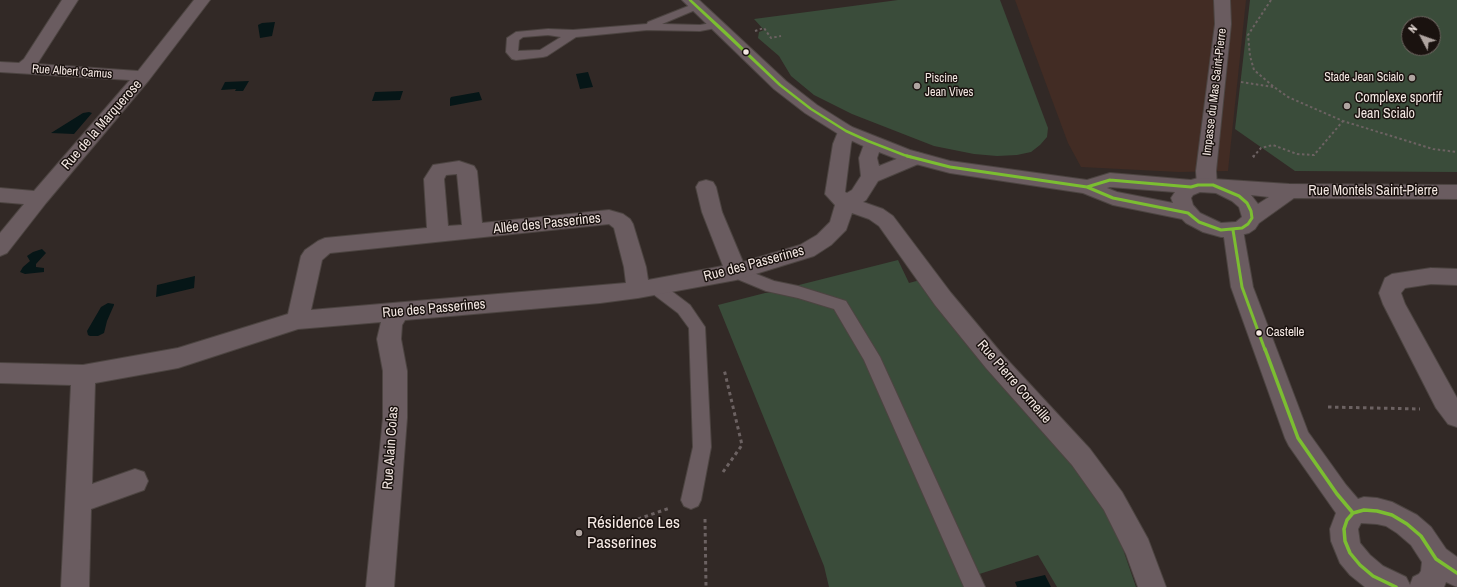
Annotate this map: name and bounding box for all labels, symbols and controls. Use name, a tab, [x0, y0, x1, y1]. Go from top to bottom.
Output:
north arrow	[1401, 16, 1441, 56]
text: N	[1405, 22, 1420, 36]
street label: Impasse du Mas Saint-Pierre	[1200, 28, 1230, 156]
unlabelled marker	[741, 47, 751, 57]
street label: Rue Albert Camus	[31, 62, 113, 82]
place label: Stade Jean Scialo	[1324, 71, 1404, 85]
place label: Piscine Jean Vives	[925, 72, 974, 100]
marker: Stade Jean Scialo	[1407, 73, 1417, 83]
street label: Rue de la Marquerose	[58, 77, 146, 173]
marker: Piscine Jean Vives	[912, 81, 922, 91]
place label: Complexe sportif Jean Scialo	[1355, 90, 1442, 122]
marker: Complexe sportif Jean Scialo	[1342, 101, 1352, 111]
street label: Rue Montels Saint-Pierre	[1308, 183, 1438, 199]
street label: Allée des Passerines	[492, 210, 602, 238]
street label: Rue des Passerines	[702, 243, 806, 285]
street label: Rue des Passerines	[382, 296, 486, 322]
place label: Castelle	[1266, 325, 1305, 341]
marker: Castelle	[1254, 328, 1264, 338]
street label: Rue Pierre Corneille	[973, 337, 1055, 427]
street label: Rue Alain Colas	[380, 406, 402, 490]
place label: Résidence Les Passerines	[587, 513, 680, 553]
marker: Résidence Les Passerines	[574, 528, 584, 538]

